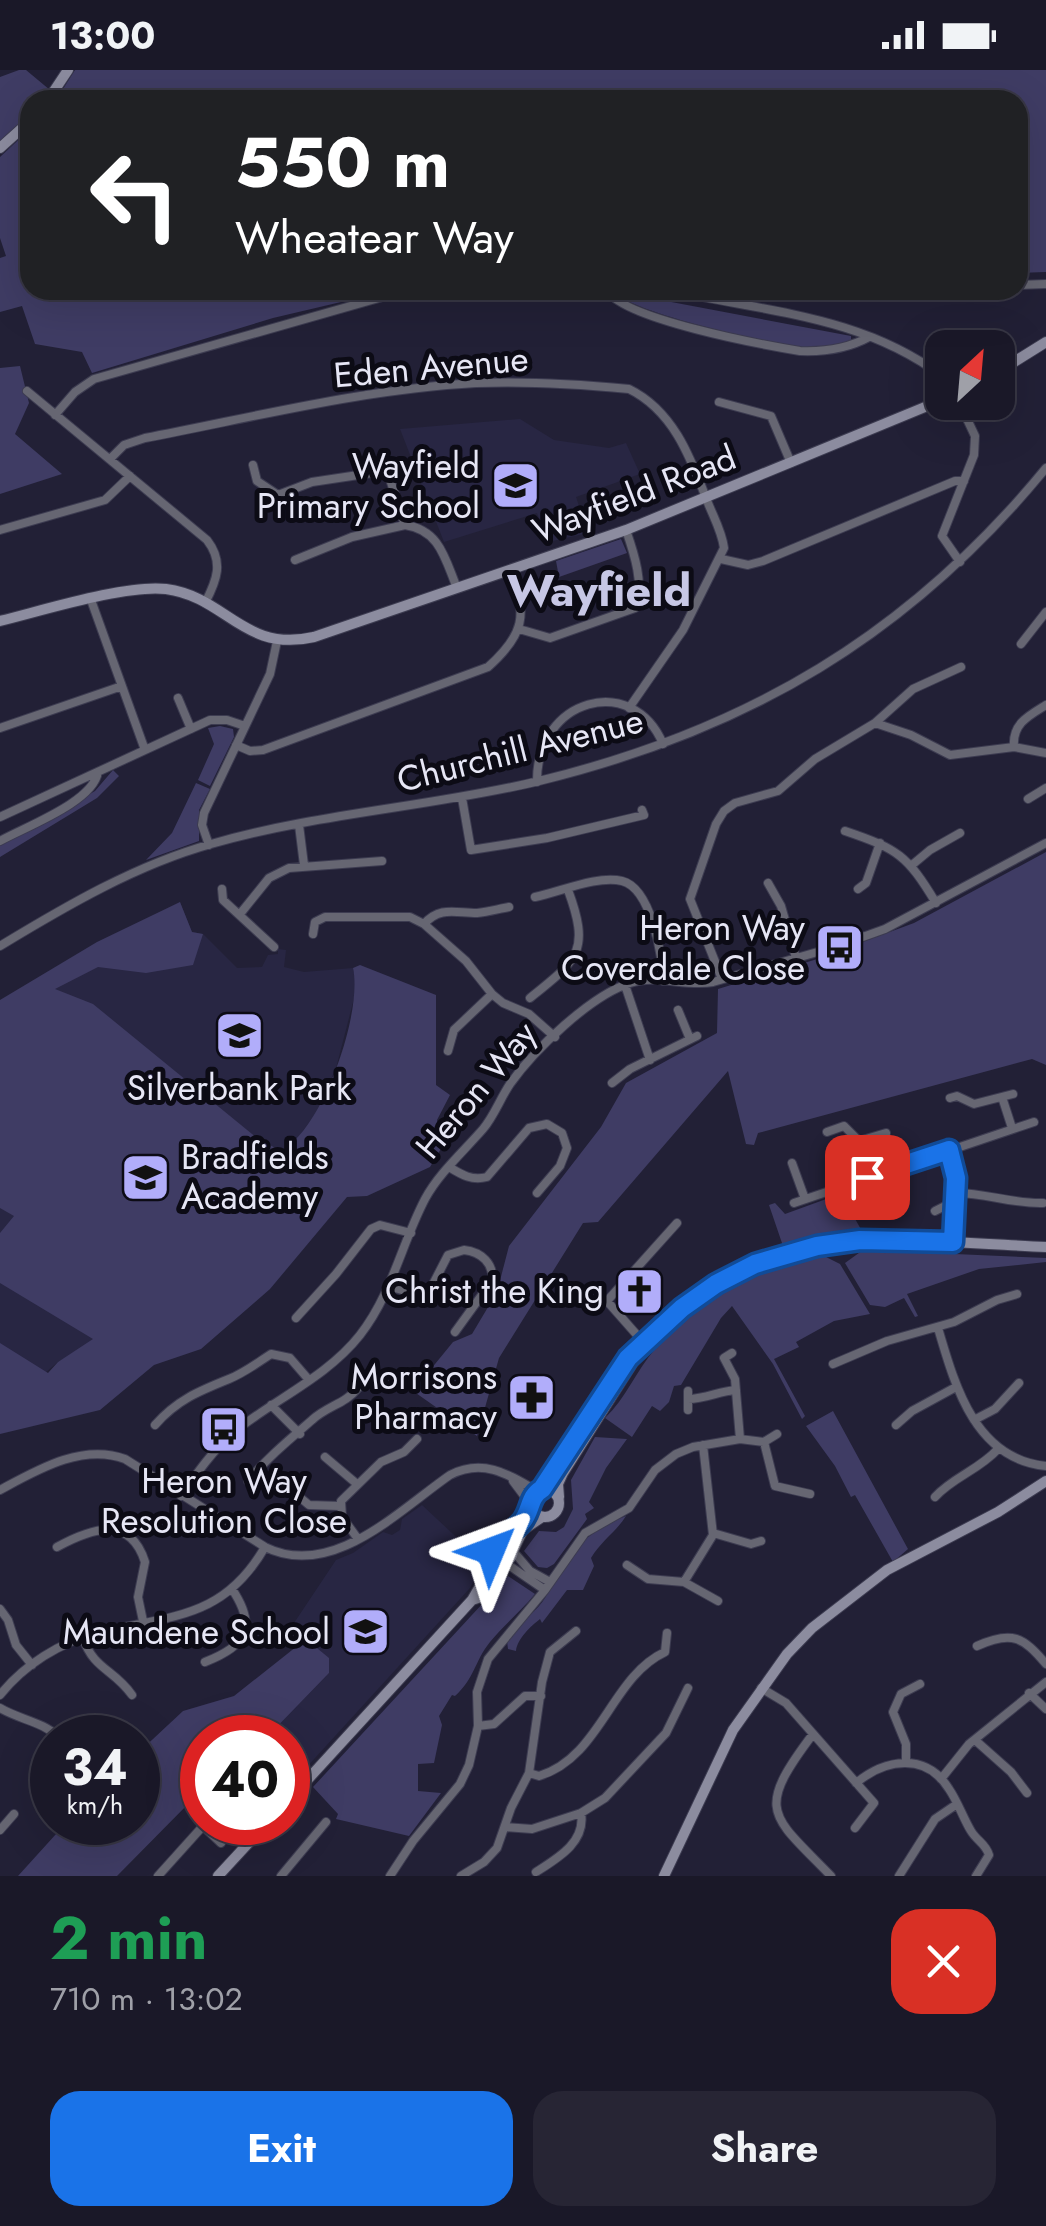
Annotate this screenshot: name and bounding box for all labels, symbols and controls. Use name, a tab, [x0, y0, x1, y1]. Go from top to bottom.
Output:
text: 13:00	[50, 8, 156, 63]
text: 550 m	[235, 112, 450, 213]
icon: left	[70, 130, 200, 260]
text: Wheatear Way	[235, 205, 514, 270]
north arrow	[925, 330, 1015, 420]
map controls	[925, 330, 1015, 420]
street label: Eden Avenue	[332, 334, 530, 400]
street label: Wayfield Road	[525, 432, 743, 556]
place label: Wayfield Primary School	[257, 441, 480, 531]
school or university icon: Wayfield Primary School	[489, 460, 541, 512]
district label: Wayfield	[507, 558, 691, 623]
street label: Churchill Avenue	[392, 695, 648, 805]
place label: Heron Way Coverdale Close	[561, 903, 806, 993]
bus stop icon: Heron Way Coverdale Close	[814, 922, 866, 974]
school or university icon: Silverbank Park	[213, 1010, 265, 1062]
street label: Heron Way	[404, 1010, 549, 1170]
place label: Silverbank Park	[127, 1063, 352, 1113]
place label: Bradfields Academy	[181, 1132, 329, 1222]
pin	[825, 1135, 910, 1220]
icon: arrive	[840, 1150, 895, 1205]
school or university icon: Bradfields Academy	[120, 1151, 172, 1203]
church icon: Christ the King	[613, 1265, 665, 1317]
place label: Christ the King	[385, 1266, 604, 1316]
place label: Morrisons Pharmacy	[351, 1352, 498, 1442]
pharmacy icon: Morrisons Pharmacy	[506, 1371, 558, 1423]
bus stop icon: Heron Way Resolution Close	[198, 1403, 250, 1455]
place label: Heron Way Resolution Close	[101, 1456, 347, 1546]
position arrow	[439, 1499, 543, 1603]
school or university icon: Maundene School	[339, 1606, 391, 1658]
place label: Maundene School	[63, 1607, 330, 1657]
speed limit sign: 40	[180, 1715, 310, 1845]
text: 34	[62, 1731, 128, 1804]
text: km/h	[67, 1787, 123, 1823]
text: 2 min	[50, 1895, 208, 1982]
button: close	[891, 1909, 996, 2014]
text: 710 m · 13:02	[50, 1976, 243, 2022]
button: Exit	[50, 2091, 513, 2206]
button: Share	[533, 2091, 996, 2206]

